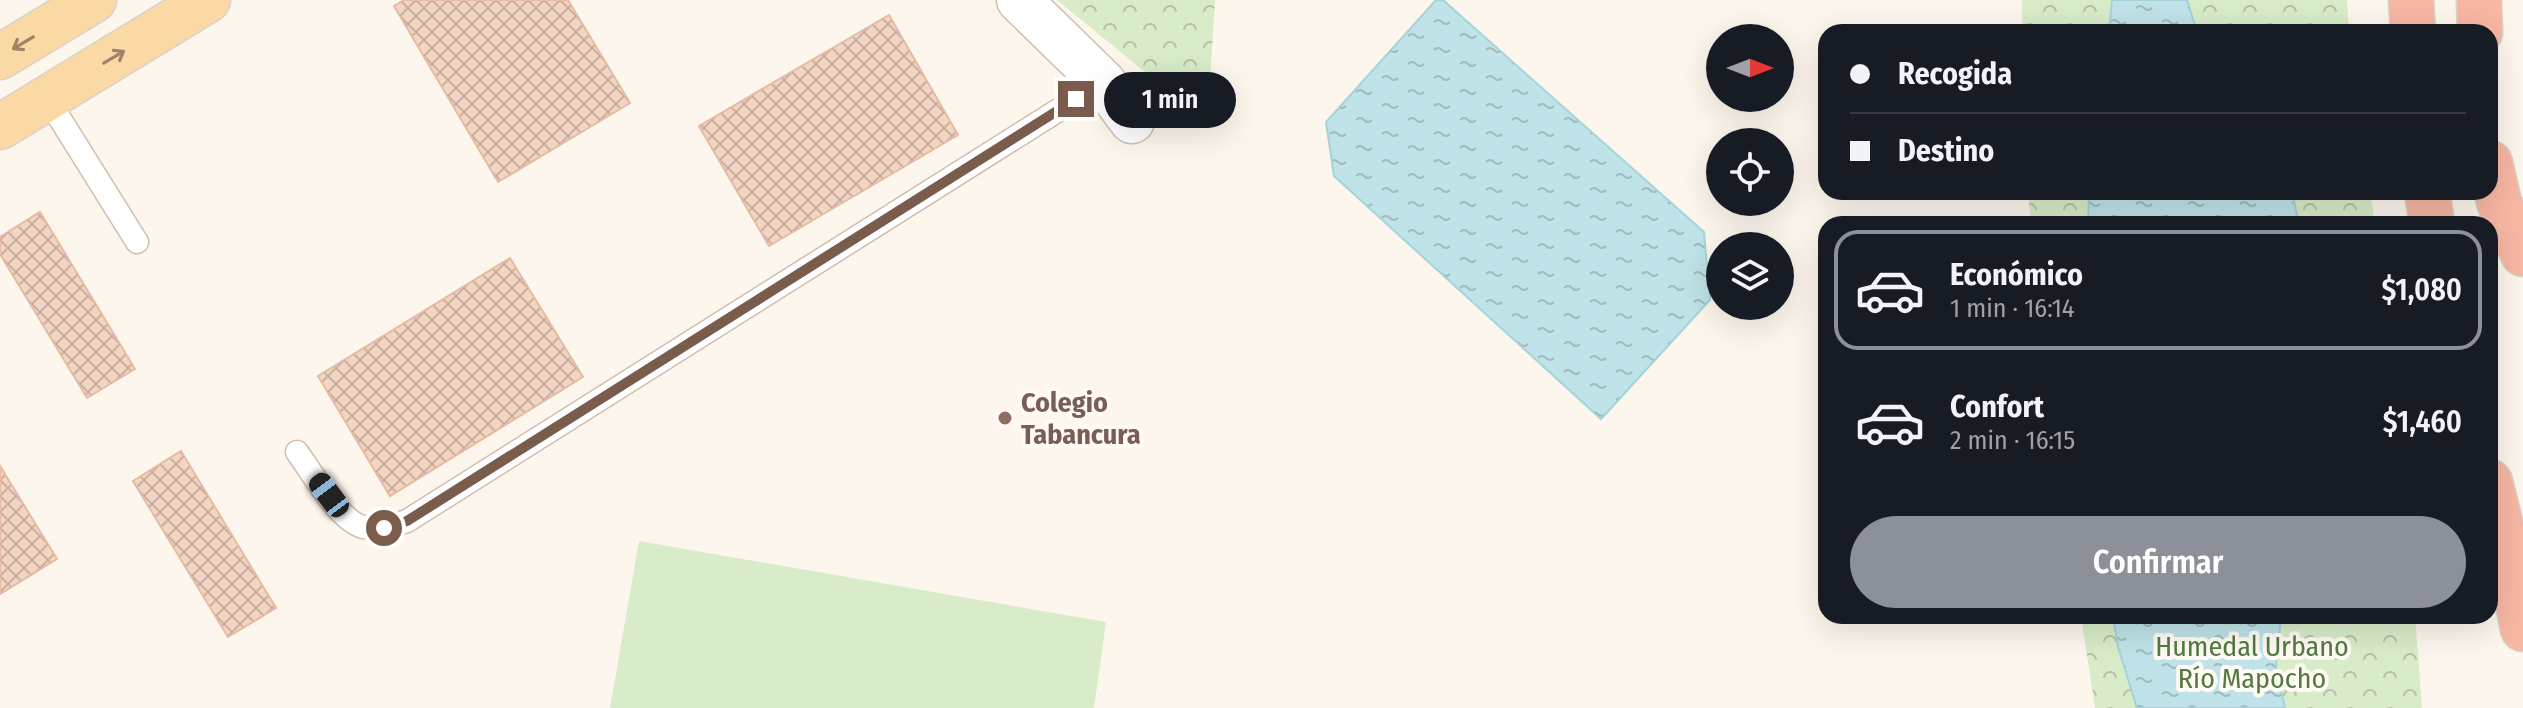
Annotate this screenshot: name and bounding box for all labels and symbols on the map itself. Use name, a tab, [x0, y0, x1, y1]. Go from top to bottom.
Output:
north arrow	[1706, 24, 1794, 112]
one-way arrow	[12, 35, 35, 51]
one-way arrow	[102, 49, 125, 65]
callout: 1 min	[1104, 71, 1236, 127]
route end	[1058, 81, 1094, 117]
place label: Colegio Tabancura	[1021, 386, 1141, 451]
marker: Colegio Tabancura	[996, 409, 1014, 427]
car	[305, 469, 353, 521]
route start	[366, 510, 402, 546]
park label: Humedal Urbano Río Mapocho	[2155, 630, 2349, 695]

